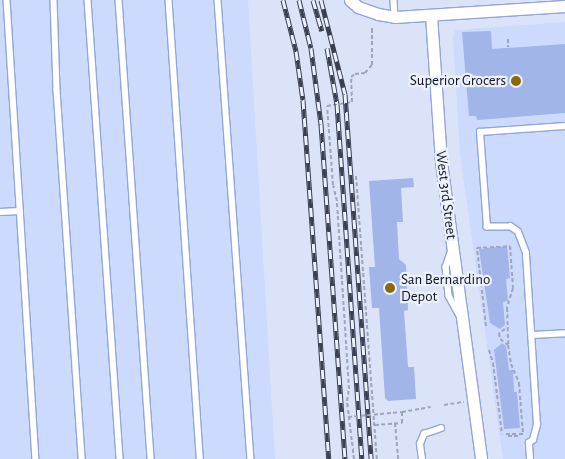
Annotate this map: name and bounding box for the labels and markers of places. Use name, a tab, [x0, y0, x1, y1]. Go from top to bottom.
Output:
place label: Superior Grocers	[410, 72, 506, 90]
marker: Superior Grocers	[510, 75, 522, 87]
place label: San Bernardino Depot	[401, 270, 490, 305]
marker: San Bernardino Depot	[383, 281, 397, 295]

